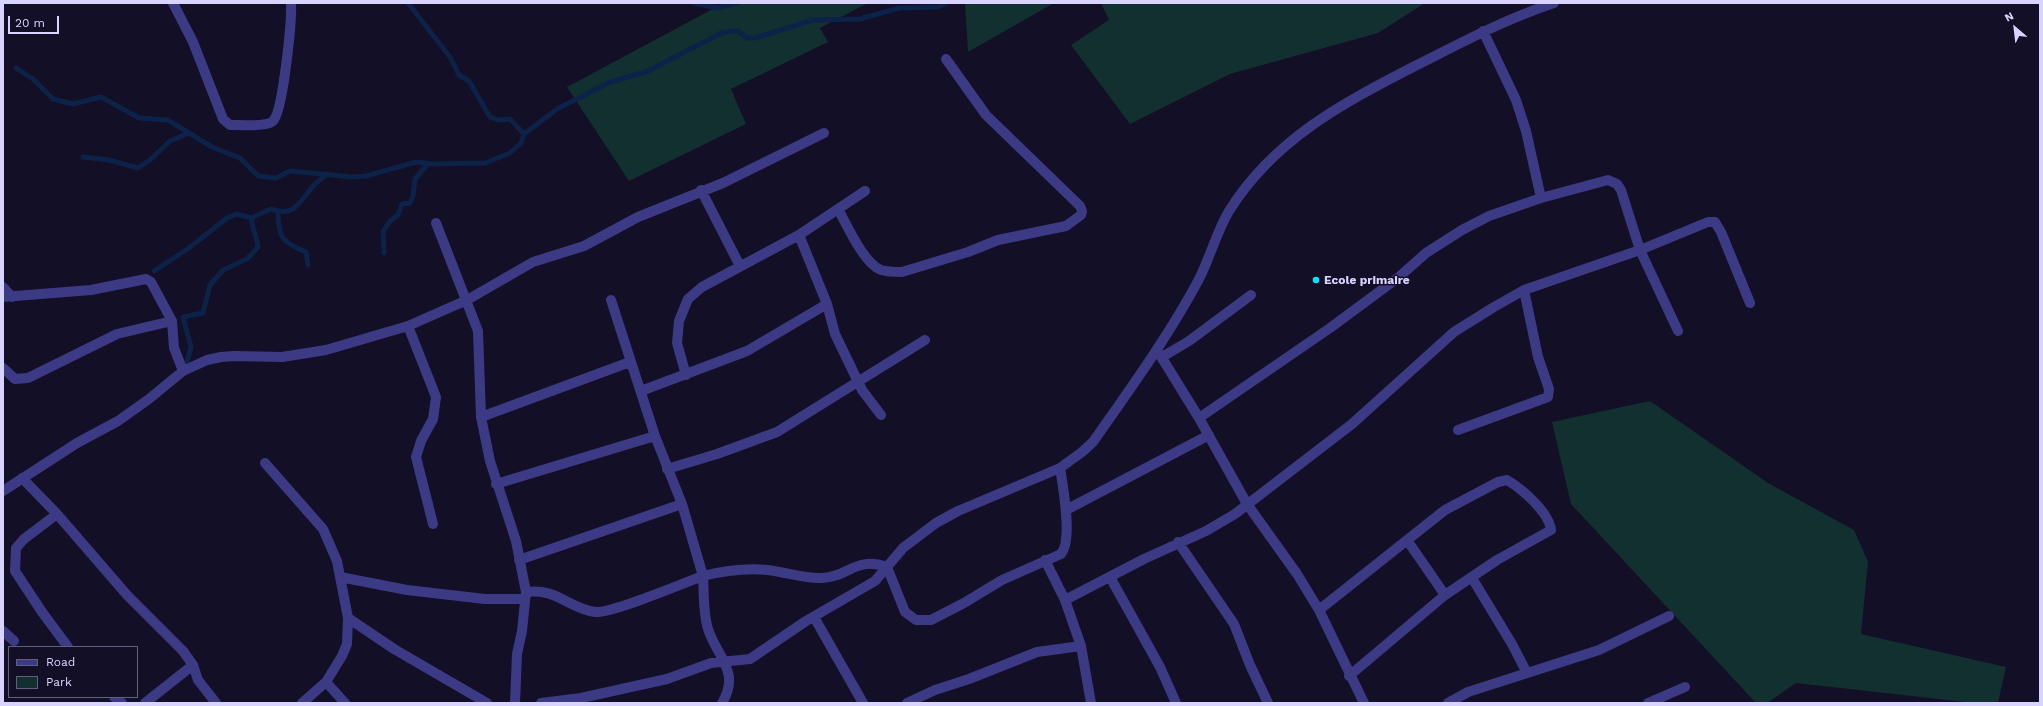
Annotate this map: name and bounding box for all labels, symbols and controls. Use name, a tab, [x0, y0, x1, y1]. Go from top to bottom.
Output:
scale bar	[10, 8, 61, 34]
north arrow	[1995, 8, 2035, 48]
text: N	[2002, 9, 2016, 25]
text: 20 m	[15, 16, 45, 30]
place label: Ecole primaire	[1324, 273, 1410, 287]
marker: Ecole primaire	[1311, 275, 1321, 285]
legend	[8, 646, 138, 698]
text: Road	[46, 655, 75, 669]
text: Park	[46, 675, 72, 689]

